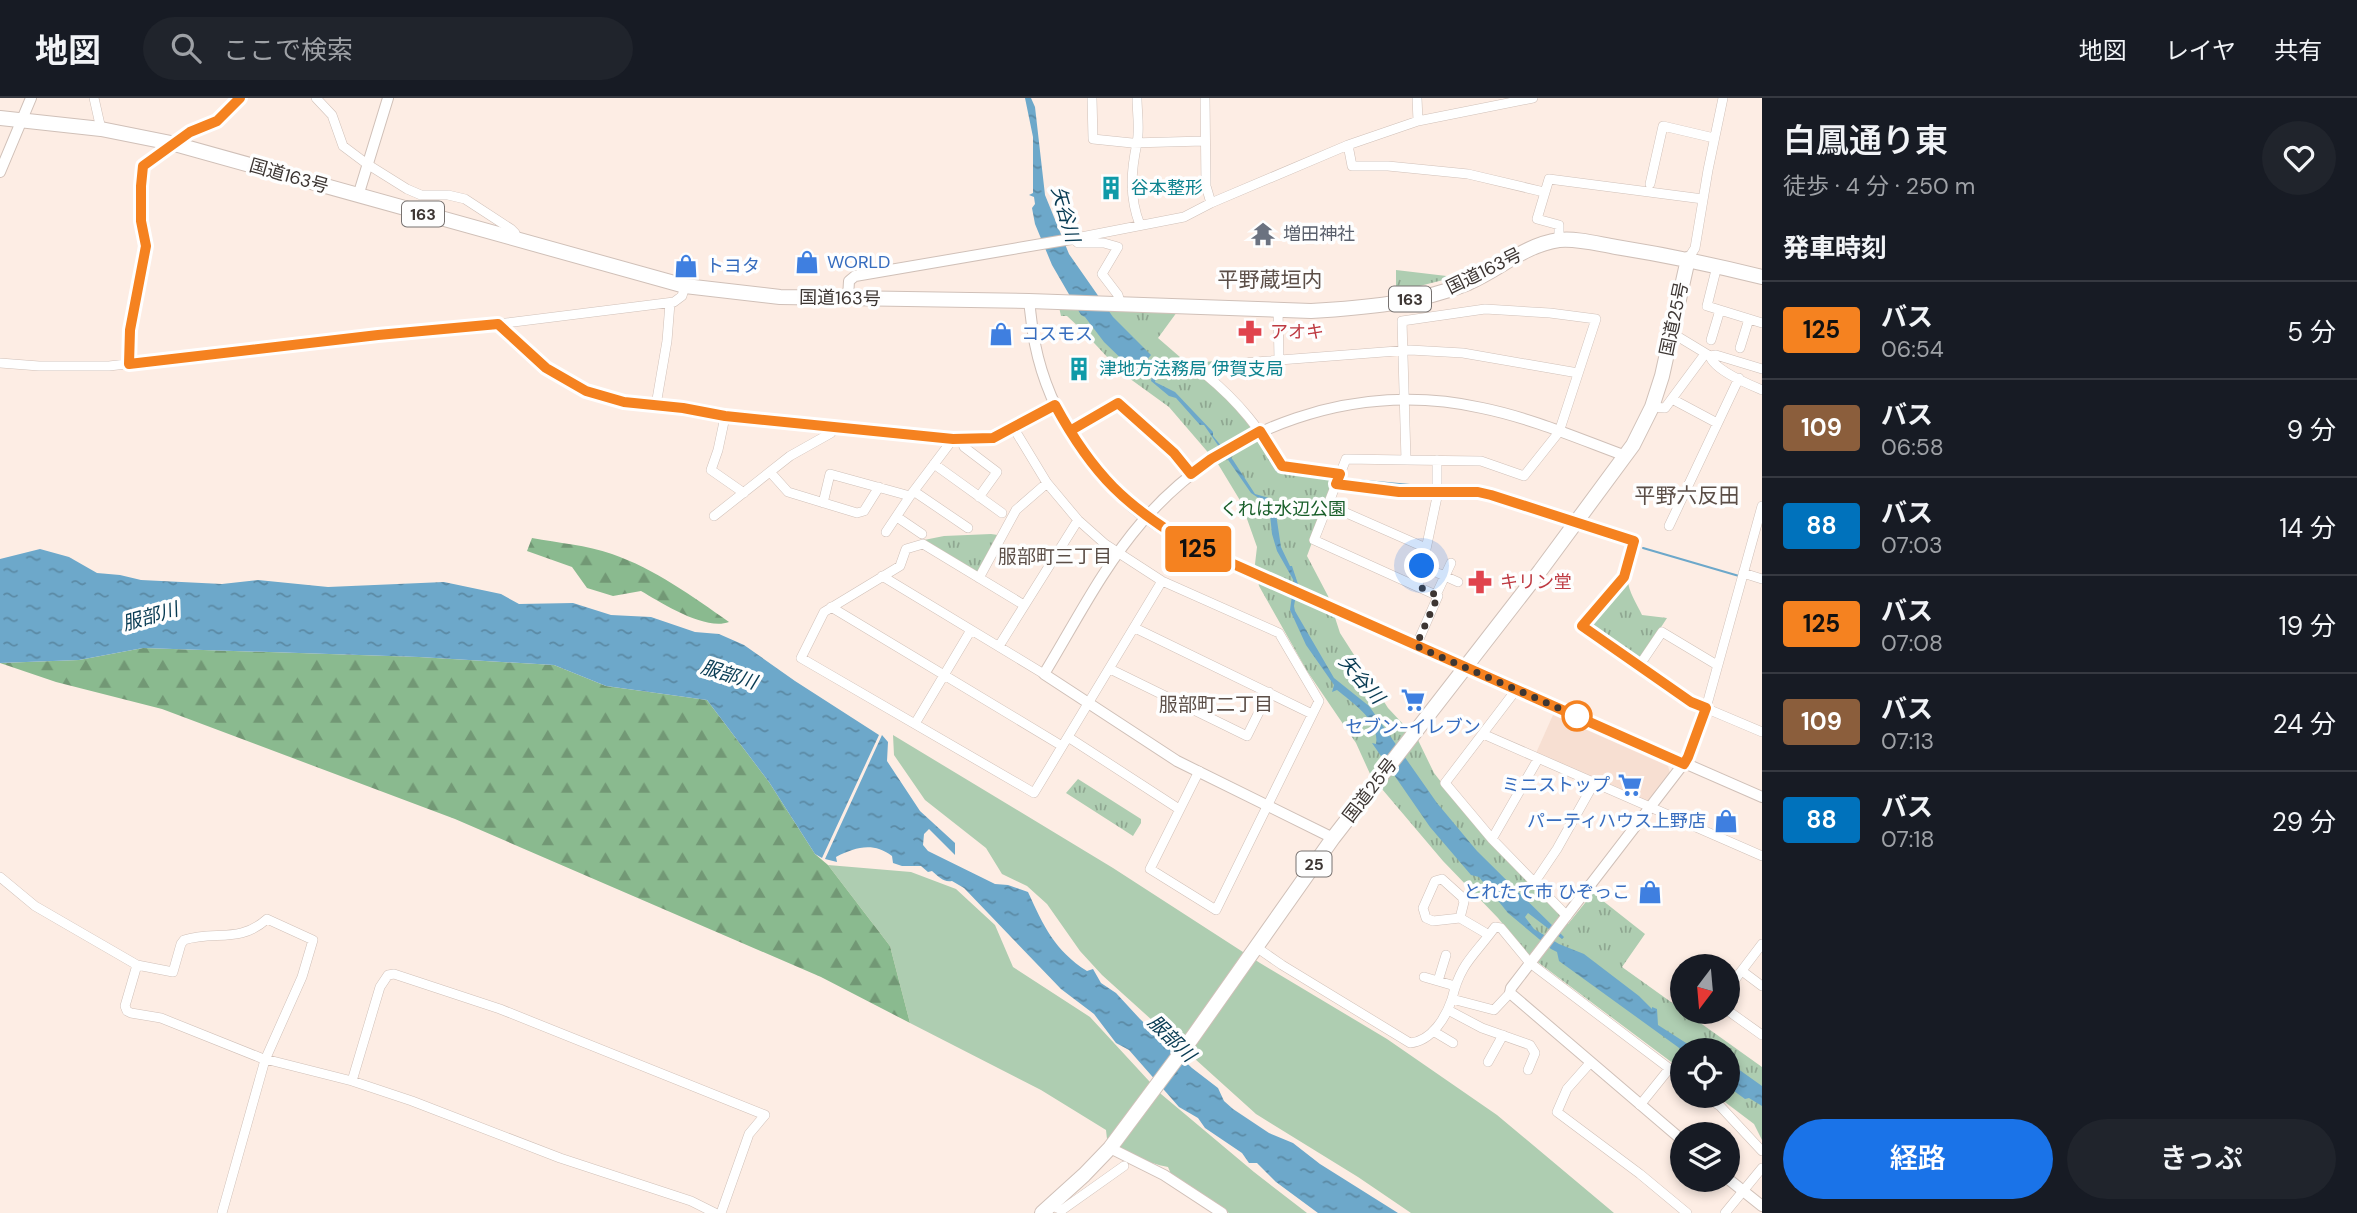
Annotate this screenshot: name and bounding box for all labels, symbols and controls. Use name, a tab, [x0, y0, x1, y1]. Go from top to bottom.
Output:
search box	[143, 17, 633, 80]
text: 地図	[35, 29, 101, 72]
icon: search	[167, 29, 205, 67]
text: ここで検索	[223, 33, 353, 67]
text: 地図	[2079, 35, 2127, 66]
text: レイヤ	[2165, 35, 2236, 66]
text: 共有	[2274, 35, 2322, 66]
text: 白鳳通り東	[1783, 119, 1948, 162]
button: heart	[2262, 121, 2336, 195]
street label: 国道163号	[246, 153, 332, 199]
text: 徒歩 · 4 分 · 250 m	[1783, 171, 1975, 201]
building icon: 谷本整形	[1097, 174, 1125, 202]
place label: 谷本整形	[1131, 176, 1203, 200]
water label: 矢谷川	[1046, 183, 1086, 247]
road number: 163	[402, 202, 444, 226]
temple icon: 増田神社	[1249, 220, 1277, 248]
place label: 増田神社	[1283, 222, 1355, 246]
text: 発車時刻	[1783, 231, 1887, 265]
street label: 国道163号	[1442, 242, 1526, 300]
shop icon: WORLD	[793, 248, 821, 276]
place label: WORLD	[827, 250, 890, 274]
shop icon: トヨタ	[672, 252, 700, 280]
place label: トヨタ	[706, 254, 760, 278]
district label: 平野蔵垣内	[1218, 266, 1323, 294]
street label: 国道25号	[1654, 280, 1694, 358]
street label: 国道163号	[799, 285, 881, 311]
road number: 163	[1389, 286, 1431, 312]
text: バス	[1881, 300, 1933, 334]
text: 125	[1803, 314, 1840, 345]
text: 5 分	[2287, 315, 2336, 349]
pharmacy icon: アオキ	[1236, 318, 1264, 346]
shop icon: コスモス	[987, 320, 1015, 348]
place label: アオキ	[1270, 320, 1324, 344]
place label: コスモス	[1021, 322, 1093, 346]
text: 06:54	[1881, 334, 1944, 364]
building icon: 津地方法務局 伊賀支局	[1065, 355, 1093, 383]
place label: 津地方法務局 伊賀支局	[1099, 357, 1284, 381]
text: バス	[1881, 398, 1933, 432]
text: 109	[1801, 412, 1842, 443]
text: 9 分	[2287, 413, 2336, 447]
text: 06:58	[1881, 432, 1944, 462]
district label: 平野六反田	[1635, 482, 1740, 510]
text: バス	[1881, 496, 1933, 530]
park label: くれは水辺公園	[1220, 497, 1346, 521]
text: 88	[1806, 510, 1837, 541]
text: 14 分	[2279, 511, 2336, 545]
line badge: 125	[1158, 526, 1238, 572]
text: 07:03	[1881, 530, 1943, 560]
text: 125	[1179, 533, 1217, 564]
district label: 服部町三丁目	[998, 544, 1112, 569]
your location	[1404, 548, 1439, 583]
pharmacy icon: キリン堂	[1466, 568, 1494, 596]
place label: キリン堂	[1500, 570, 1572, 594]
text: バス	[1881, 594, 1933, 628]
water label: 服部川	[119, 596, 183, 636]
text: 125	[1803, 608, 1840, 639]
text: 19 分	[2279, 609, 2336, 643]
text: 07:08	[1881, 628, 1943, 658]
water label: 矢谷川	[1333, 650, 1391, 711]
water label: 服部川	[698, 654, 762, 695]
supermarket icon: セブン-イレブン	[1399, 686, 1427, 714]
district label: 服部町二丁目	[1159, 692, 1273, 717]
text: バス	[1881, 692, 1933, 726]
unlabelled marker	[1562, 701, 1592, 731]
text: 109	[1801, 706, 1842, 737]
text: 24 分	[2273, 707, 2336, 741]
place label: セブン-イレブン	[1345, 715, 1481, 739]
text: 07:13	[1881, 726, 1934, 756]
street label: 国道25号	[1337, 753, 1403, 827]
supermarket icon: ミニストップ	[1616, 771, 1644, 799]
place label: ミニストップ	[1502, 773, 1610, 797]
text: バス	[1881, 790, 1933, 824]
text: 88	[1806, 804, 1837, 835]
text: 29 分	[2272, 805, 2336, 839]
shop icon: パーティハウス上野店	[1712, 807, 1740, 835]
place label: パーティハウス上野店	[1527, 809, 1706, 833]
text: 07:18	[1881, 824, 1935, 854]
road number: 25	[1296, 852, 1332, 876]
shop icon: とれたて市 ひぞっこ	[1636, 878, 1664, 906]
place label: とれたて市 ひぞっこ	[1463, 880, 1630, 904]
north arrow	[1670, 954, 1740, 1024]
map controls	[1670, 954, 1740, 1192]
water label: 服部川	[1142, 1010, 1202, 1069]
button: locate	[1670, 1038, 1740, 1108]
button: 経路	[1783, 1119, 2053, 1199]
button: きっぷ	[2067, 1119, 2336, 1199]
button: layers	[1670, 1122, 1740, 1192]

